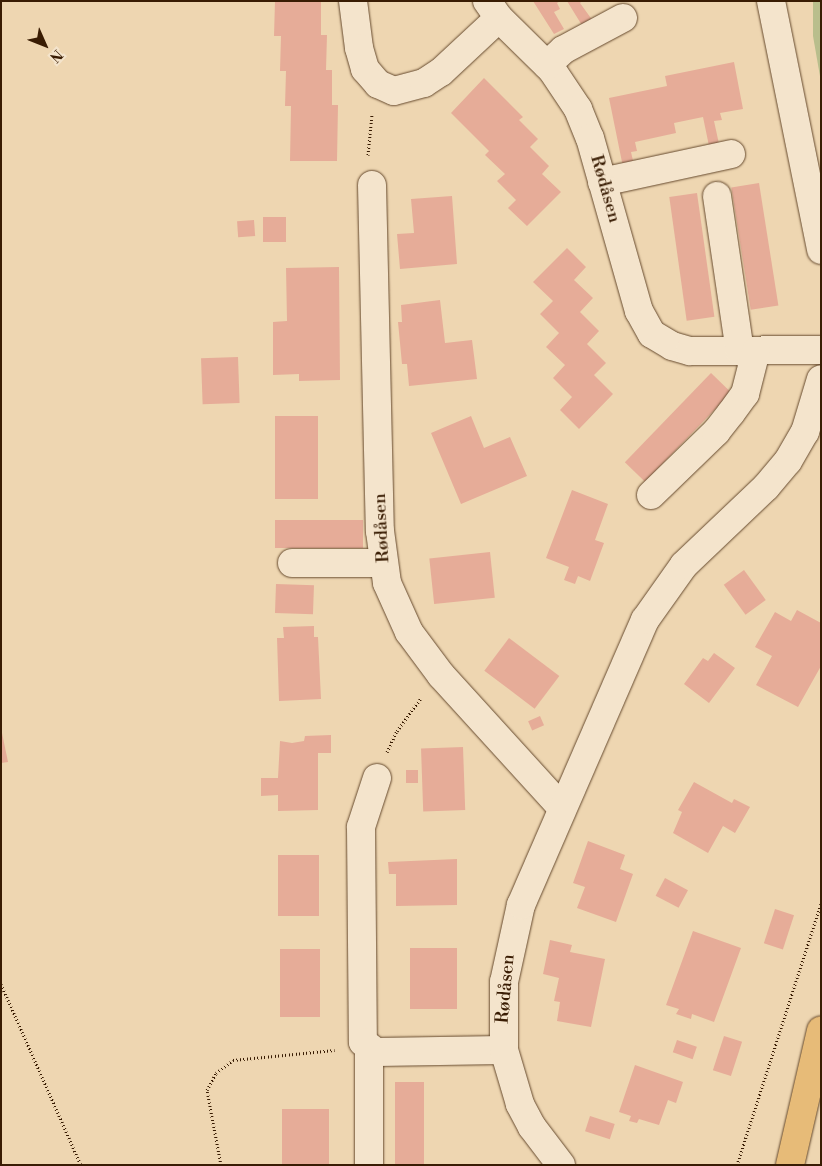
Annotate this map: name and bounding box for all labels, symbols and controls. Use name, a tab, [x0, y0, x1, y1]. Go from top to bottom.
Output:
north arrow	[20, 20, 70, 70]
text: N	[45, 45, 66, 66]
street label: Rødåsen	[585, 153, 625, 225]
street label: Rødåsen	[369, 493, 395, 563]
street label: Rødåsen	[492, 953, 520, 1025]

